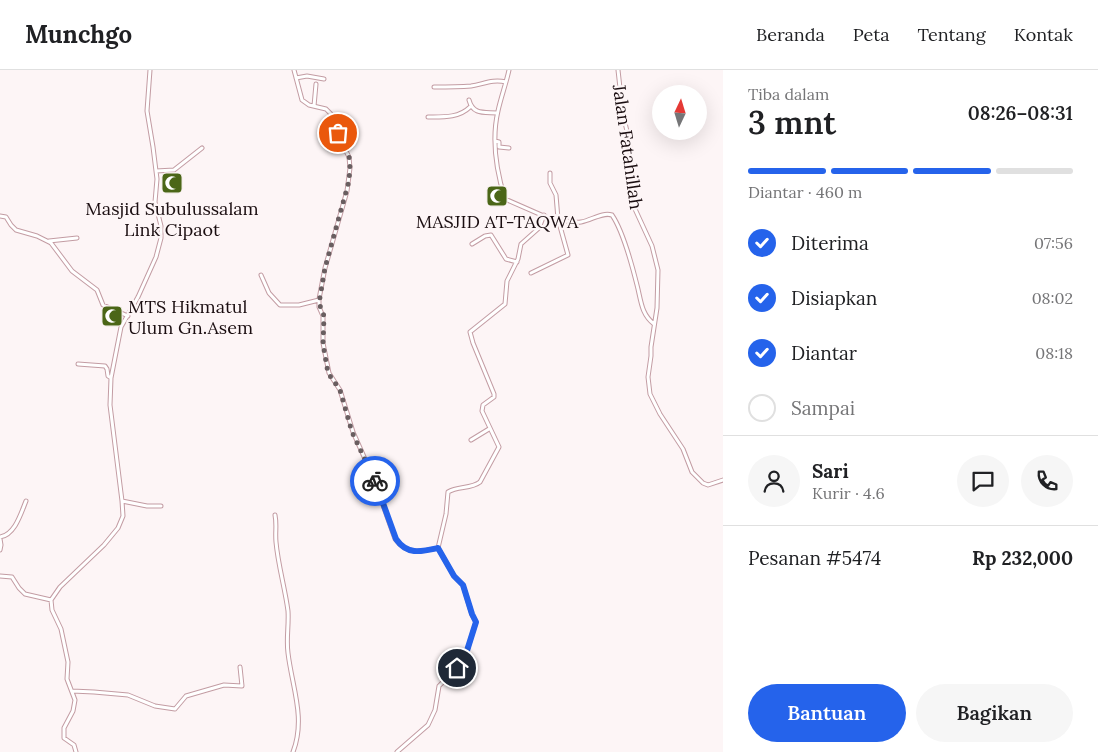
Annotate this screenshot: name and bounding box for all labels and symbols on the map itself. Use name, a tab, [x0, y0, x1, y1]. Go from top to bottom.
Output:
street label: Jalan Fatahillah	[608, 82, 648, 211]
north arrow	[652, 85, 708, 140]
pin	[317, 112, 359, 154]
mosque icon: Masjid Subulussalam Link Cipaot	[160, 171, 184, 195]
mosque icon: MASJID AT-TAQWA	[485, 184, 509, 208]
place label: Masjid Subulussalam Link Cipaot	[85, 197, 259, 241]
place label: MASJID AT-TAQWA	[416, 210, 579, 233]
place label: MTS Hikmatul Ulum Gn.Asem	[128, 295, 253, 339]
mosque icon: MTS Hikmatul Ulum Gn.Asem	[100, 304, 124, 328]
courier	[350, 456, 400, 506]
pin	[436, 647, 478, 689]

